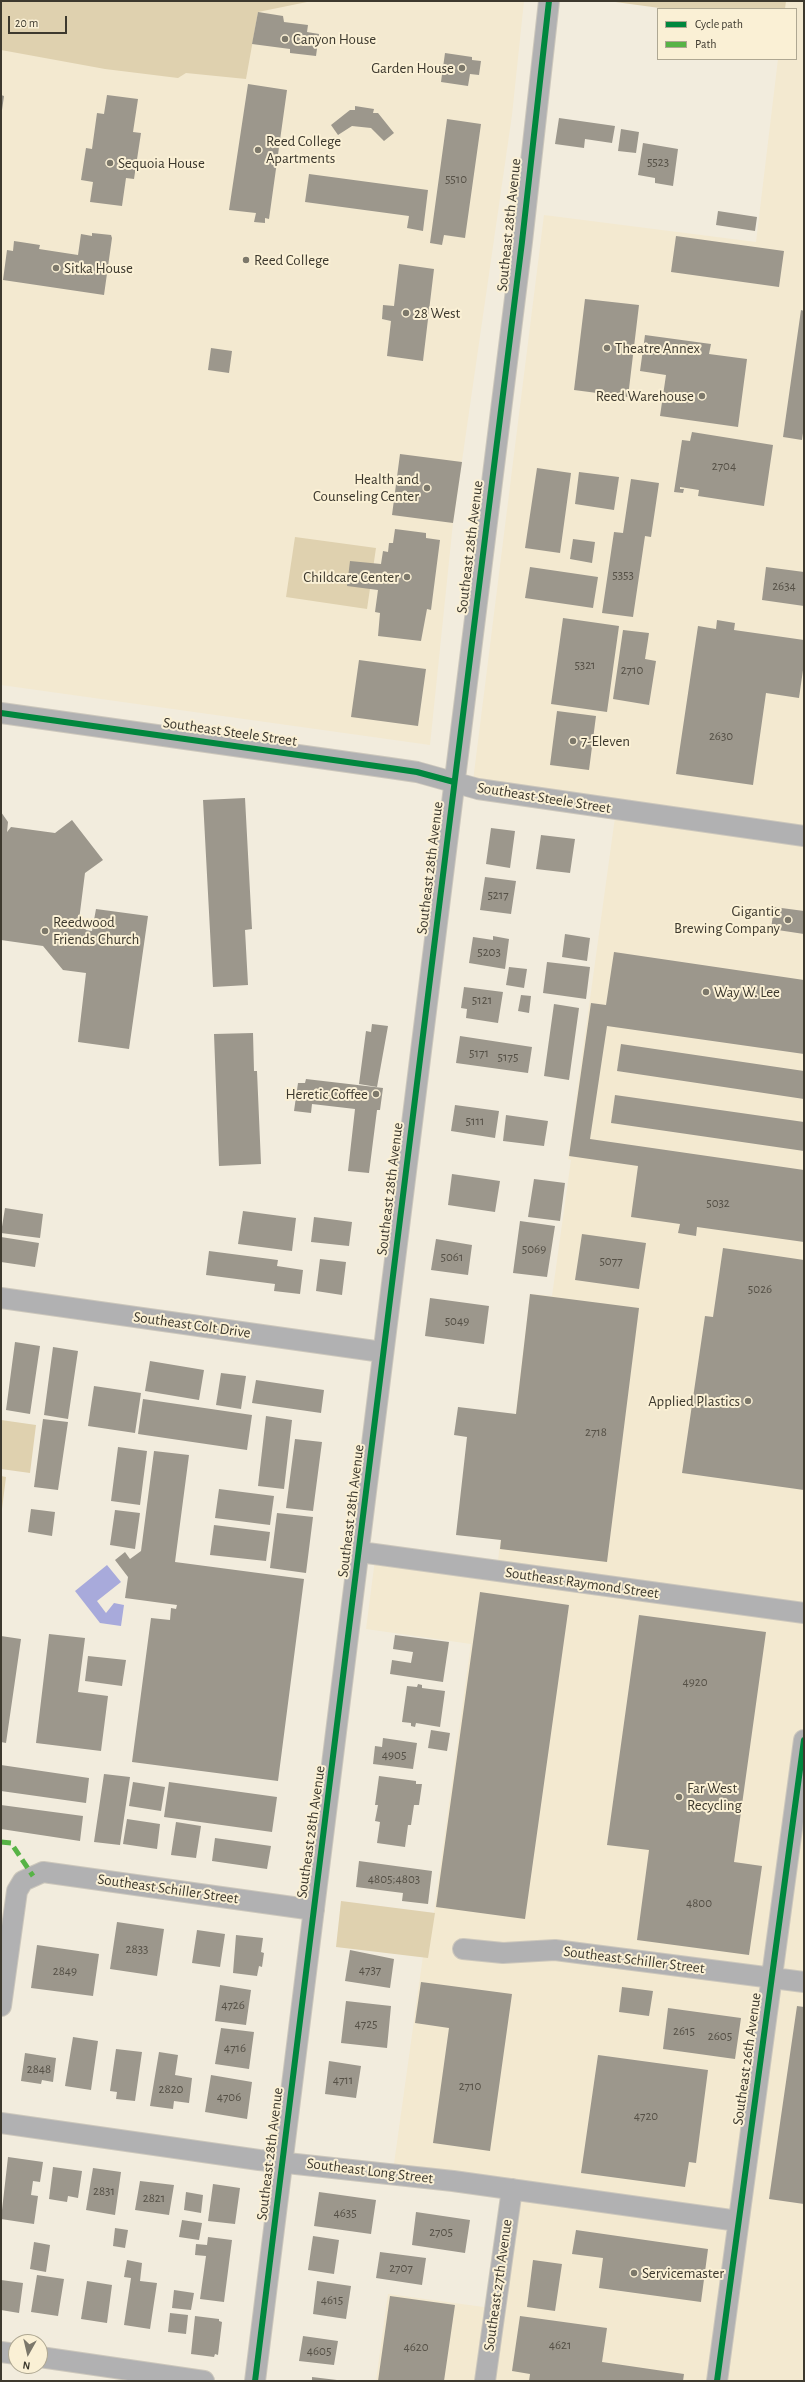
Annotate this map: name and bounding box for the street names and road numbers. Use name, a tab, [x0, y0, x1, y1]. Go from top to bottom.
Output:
street label: Southeast 28th Avenue	[493, 158, 525, 292]
street label: Southeast 28th Avenue	[453, 480, 487, 614]
street label: Southeast Steele Street	[162, 714, 298, 750]
street label: Southeast Steele Street	[476, 779, 612, 817]
street label: Southeast 28th Avenue	[413, 801, 447, 935]
street label: Southeast 28th Avenue	[373, 1122, 407, 1256]
street label: Southeast Colt Drive	[132, 1308, 252, 1342]
street label: Southeast 28th Avenue	[334, 1444, 368, 1578]
street label: Southeast Raymond Street	[504, 1563, 660, 1603]
street label: Southeast 28th Avenue	[293, 1765, 329, 1899]
street label: Southeast Schiller Street	[96, 1870, 240, 1908]
street label: Southeast Schiller Street	[562, 1942, 706, 1978]
street label: Southeast 26th Avenue	[729, 1992, 765, 2126]
street label: Southeast 28th Avenue	[253, 2087, 287, 2221]
street label: Southeast Long Street	[306, 2154, 434, 2188]
street label: Southeast 27th Avenue	[480, 2218, 516, 2352]

